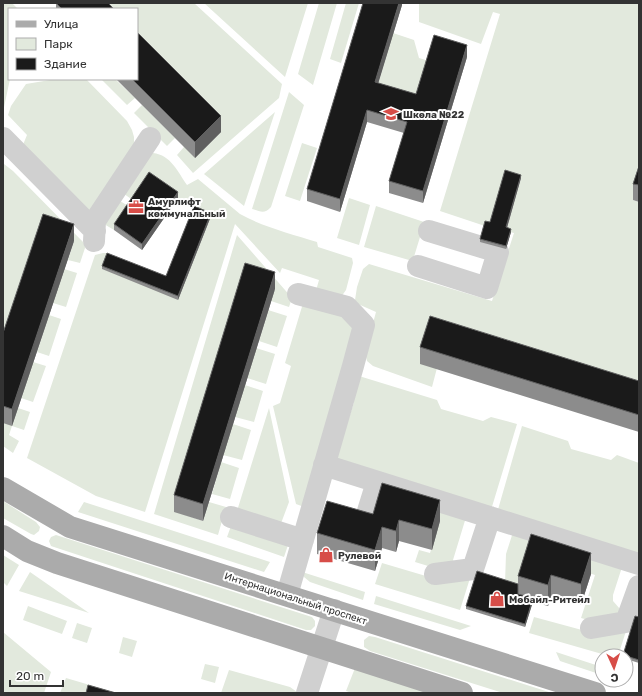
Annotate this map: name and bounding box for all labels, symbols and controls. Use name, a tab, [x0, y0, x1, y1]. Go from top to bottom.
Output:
legend	[8, 8, 138, 80]
text: Улица	[44, 17, 78, 31]
text: Парк	[44, 37, 73, 51]
text: Здание	[44, 57, 87, 71]
school or university icon: Школа №22	[382, 105, 400, 123]
place label: Школа №22	[403, 109, 465, 121]
place label: Амурлифт коммунальный	[148, 196, 225, 220]
office icon: Амурлифт коммунальный	[127, 198, 145, 216]
shop icon: Рулевой	[317, 546, 335, 564]
place label: Рулевой	[338, 550, 381, 562]
street label: Интернациональный проспект	[223, 570, 368, 628]
shop icon: Мобайл-Ритейл	[488, 590, 506, 608]
place label: Мобайл-Ритейл	[509, 594, 590, 606]
north arrow	[594, 648, 634, 688]
scale bar	[10, 662, 63, 688]
text: 20 m	[16, 669, 44, 683]
text: С	[610, 671, 619, 684]

